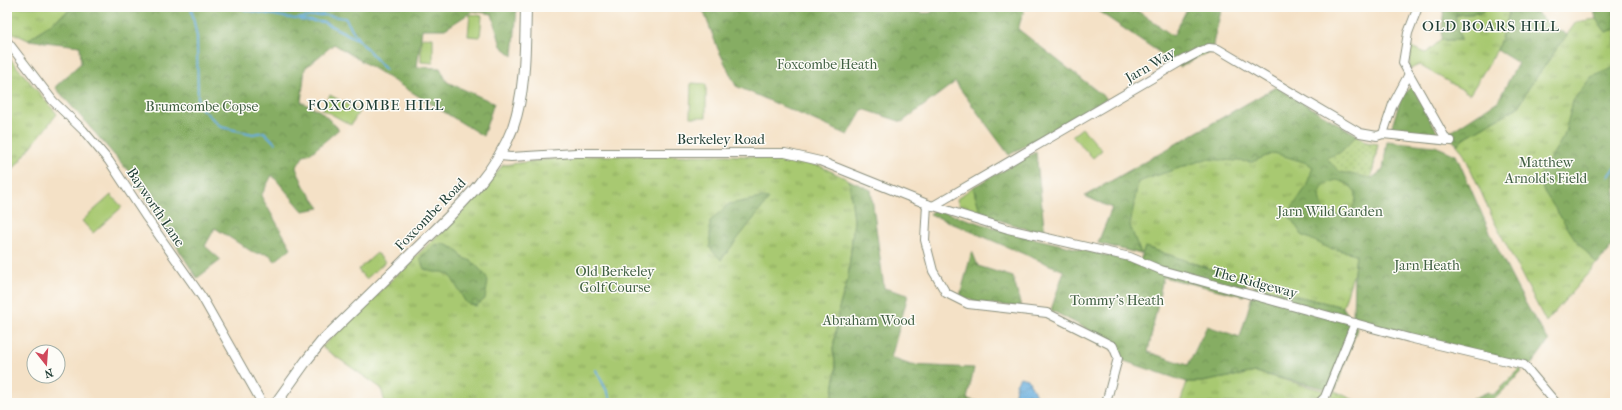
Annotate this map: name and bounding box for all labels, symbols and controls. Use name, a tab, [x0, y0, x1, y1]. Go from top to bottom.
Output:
district label: OLD BOARS HILL	[1422, 17, 1560, 35]
street label: Jarn Way	[1121, 44, 1179, 87]
park label: Foxcombe Heath	[777, 56, 877, 73]
district label: FOXCOMBE HILL	[307, 96, 445, 114]
park label: Brumcombe Copse	[146, 98, 259, 115]
street label: Berkeley Road	[677, 131, 765, 148]
park label: Matthew Arnold's Field	[1504, 154, 1588, 187]
street label: Bayworth Lane	[123, 164, 188, 250]
street label: Foxcombe Road	[391, 174, 470, 254]
park label: Jarn Wild Garden	[1276, 203, 1383, 220]
park label: Jarn Heath	[1393, 257, 1460, 274]
park label: Old Berkeley Golf Course	[575, 263, 655, 296]
street label: The Ridgeway	[1210, 263, 1300, 302]
park label: Tommy's Heath	[1070, 292, 1164, 309]
park label: Abraham Wood	[822, 312, 916, 329]
north arrow	[26, 344, 66, 384]
text: N	[42, 366, 55, 381]

